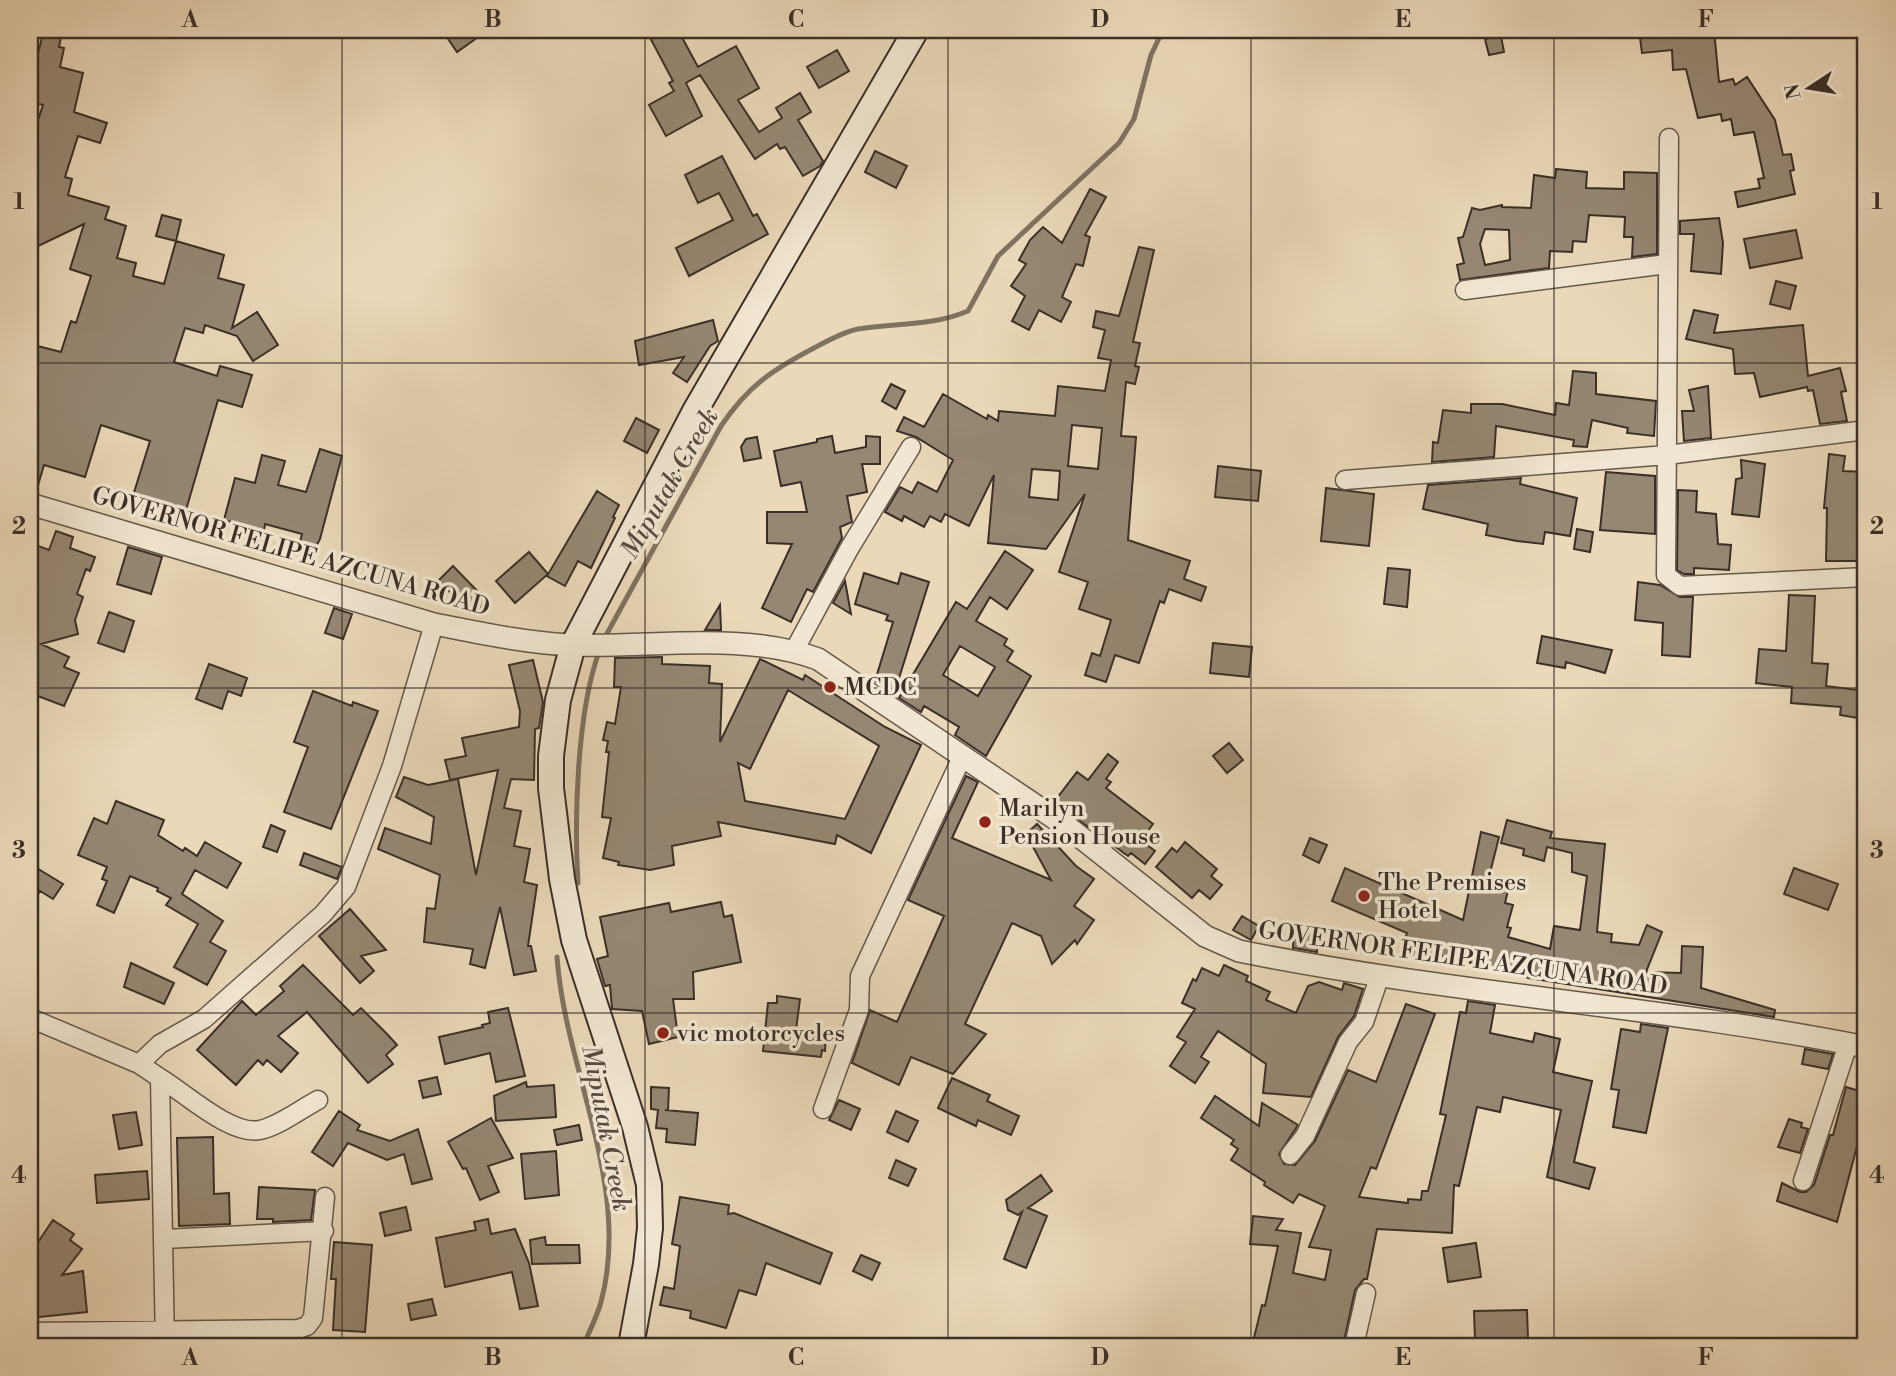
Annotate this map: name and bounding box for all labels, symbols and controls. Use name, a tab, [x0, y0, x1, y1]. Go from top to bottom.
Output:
text: A	[181, 6, 199, 34]
text: B	[484, 6, 502, 34]
text: C	[788, 6, 804, 34]
text: D	[1091, 6, 1109, 34]
text: E	[1395, 6, 1411, 34]
text: F	[1698, 6, 1714, 34]
north arrow	[1773, 52, 1843, 122]
text: N	[1780, 81, 1807, 101]
text: 1	[13, 188, 25, 216]
text: 1	[1871, 188, 1883, 216]
water label: Miputak Creek	[614, 402, 726, 565]
street label: GOVERNOR FELIPE AZCUNA ROAD	[88, 481, 493, 623]
text: 2	[12, 513, 26, 541]
text: 2	[1870, 513, 1884, 541]
place label: MCDC	[844, 673, 917, 703]
marker: MCDC	[822, 679, 838, 695]
place label: Marilyn Pension House	[999, 794, 1161, 852]
marker: Marilyn Pension House	[977, 814, 993, 830]
text: 3	[12, 837, 26, 865]
text: 3	[1870, 837, 1884, 865]
place label: The Premises Hotel	[1378, 868, 1527, 926]
marker: The Premises Hotel	[1356, 888, 1372, 904]
street label: GOVERNOR FELIPE AZCUNA ROAD	[1256, 915, 1669, 1003]
place label: vic motorcycles	[676, 1019, 845, 1049]
marker: vic motorcycles	[655, 1025, 671, 1041]
water label: Miputak Creek	[574, 1042, 638, 1214]
text: 4	[11, 1162, 27, 1190]
text: 4	[1869, 1162, 1885, 1190]
text: A	[181, 1344, 199, 1372]
text: B	[484, 1344, 502, 1372]
text: C	[788, 1344, 804, 1372]
text: D	[1091, 1344, 1109, 1372]
text: E	[1395, 1344, 1411, 1372]
text: F	[1698, 1344, 1714, 1372]

